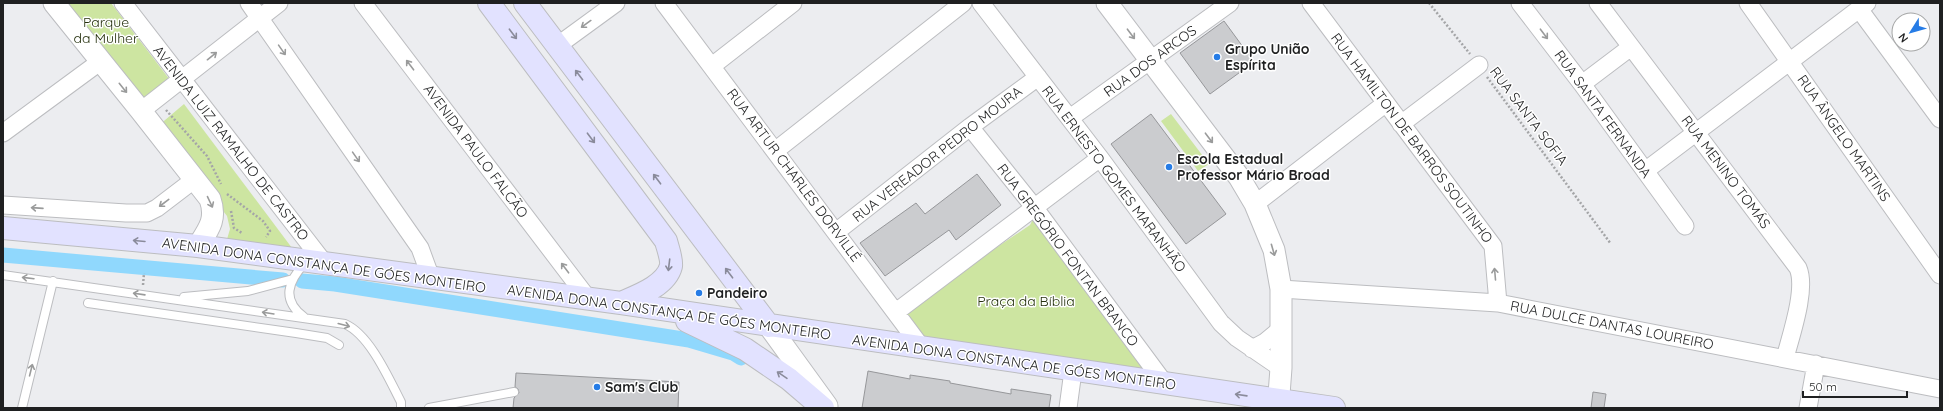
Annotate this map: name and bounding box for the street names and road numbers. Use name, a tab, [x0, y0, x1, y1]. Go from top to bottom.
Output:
street label: RUA DOS ARCOS	[1100, 21, 1200, 101]
street label: RUA HAMILTON DE BARROS SOUTINHO	[1327, 29, 1497, 247]
street label: AVENIDA LUIZ RAMALHO DE CASTRO	[149, 42, 313, 244]
street label: RUA SANTA FERNANDA	[1551, 47, 1655, 181]
street label: RUA SANTA SOFIA	[1486, 63, 1572, 169]
street label: RUA ÂNGELO MARTINS	[1793, 71, 1895, 205]
street label: AVENIDA PAULO FALCÃO	[420, 81, 532, 222]
street label: RUA VEREADOR PEDRO MOURA	[849, 82, 1025, 226]
street label: RUA ERNESTO GOMES MARANHÃO	[1038, 82, 1190, 276]
street label: RUA ARTUR CHARLES DORVILLÉ	[723, 85, 865, 265]
street label: RUA MENINO TOMÁS	[1677, 112, 1775, 232]
street label: RUA GREGÓRIO FONTAN BRANCO	[993, 160, 1143, 350]
street label: AVENIDA DONA CONSTANÇA DE GÓES MONTEIRO	[161, 233, 487, 297]
street label: AVENIDA DONA CONSTANÇA DE GÓES MONTEIRO	[506, 280, 832, 344]
street label: RUA DULCE DANTAS LOUREIRO	[1509, 296, 1716, 354]
street label: AVENIDA DONA CONSTANÇA DE GÓES MONTEIRO	[851, 330, 1177, 394]

